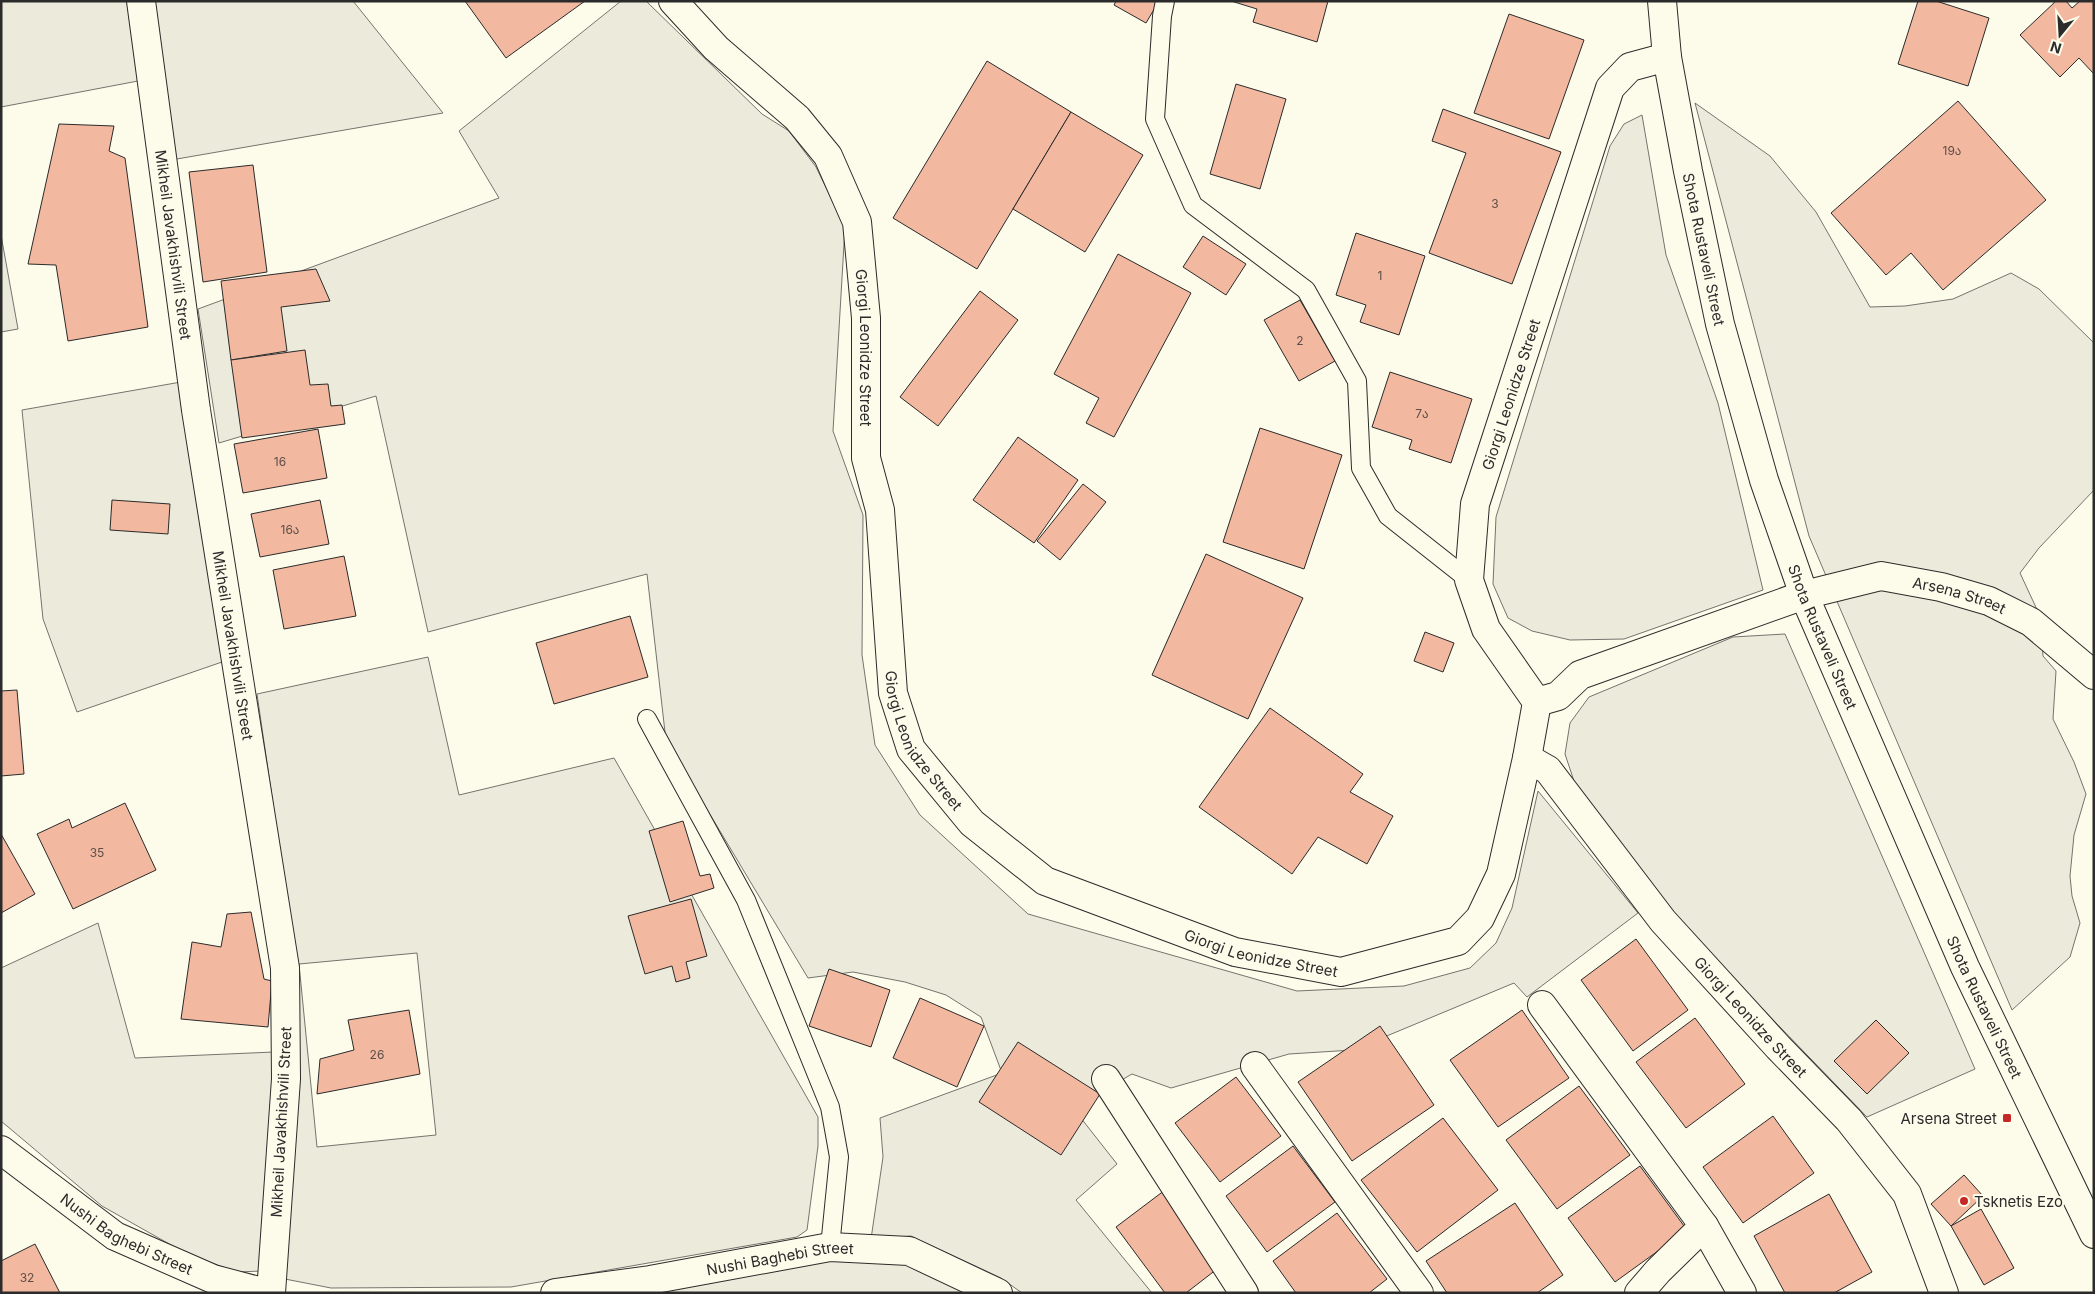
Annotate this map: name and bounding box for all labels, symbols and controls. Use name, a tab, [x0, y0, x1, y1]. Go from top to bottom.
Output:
north arrow	[2035, 10, 2085, 60]
text: N	[2048, 38, 2064, 58]
house number: 19ა	[1943, 143, 1961, 158]
street label: Mikheil Javakhishvili Street	[152, 149, 196, 341]
street label: Shota Rustaveli Street	[1679, 171, 1730, 327]
house number: 3	[1491, 196, 1499, 211]
street label: Giorgi Leonidze Street	[852, 268, 876, 427]
house number: 1	[1378, 268, 1382, 283]
street label: Giorgi Leonidze Street	[1477, 316, 1544, 472]
house number: 2	[1296, 333, 1304, 348]
house number: 7ა	[1415, 406, 1429, 421]
house number: 16	[274, 454, 286, 469]
house number: 16ა	[281, 522, 299, 537]
street label: Mikheil Javakhishvili Street	[209, 549, 258, 741]
street label: Shota Rustaveli Street	[1784, 562, 1862, 712]
street label: Arsena Street	[1911, 572, 2009, 618]
street label: Giorgi Leonidze Street	[882, 670, 967, 814]
house number: 35	[90, 845, 104, 860]
street label: Giorgi Leonidze Street	[1182, 924, 1339, 981]
street label: Shota Rustaveli Street	[1943, 933, 2027, 1081]
street label: Giorgi Leonidze Street	[1690, 952, 1812, 1081]
street label: Mikheil Javakhishvili Street	[267, 1026, 295, 1218]
house number: 26	[370, 1047, 384, 1062]
place label: Arsena Street	[1901, 1109, 1997, 1128]
marker: Arsena Street	[2001, 1112, 2013, 1124]
street label: Nushi Baghebi Street	[57, 1189, 196, 1278]
place label: Tsknetis Ezo	[1974, 1192, 2063, 1211]
marker: Tsknetis Ezo	[1958, 1195, 1970, 1207]
street label: Nushi Baghebi Street	[705, 1237, 854, 1279]
house number: 32	[20, 1270, 34, 1285]

